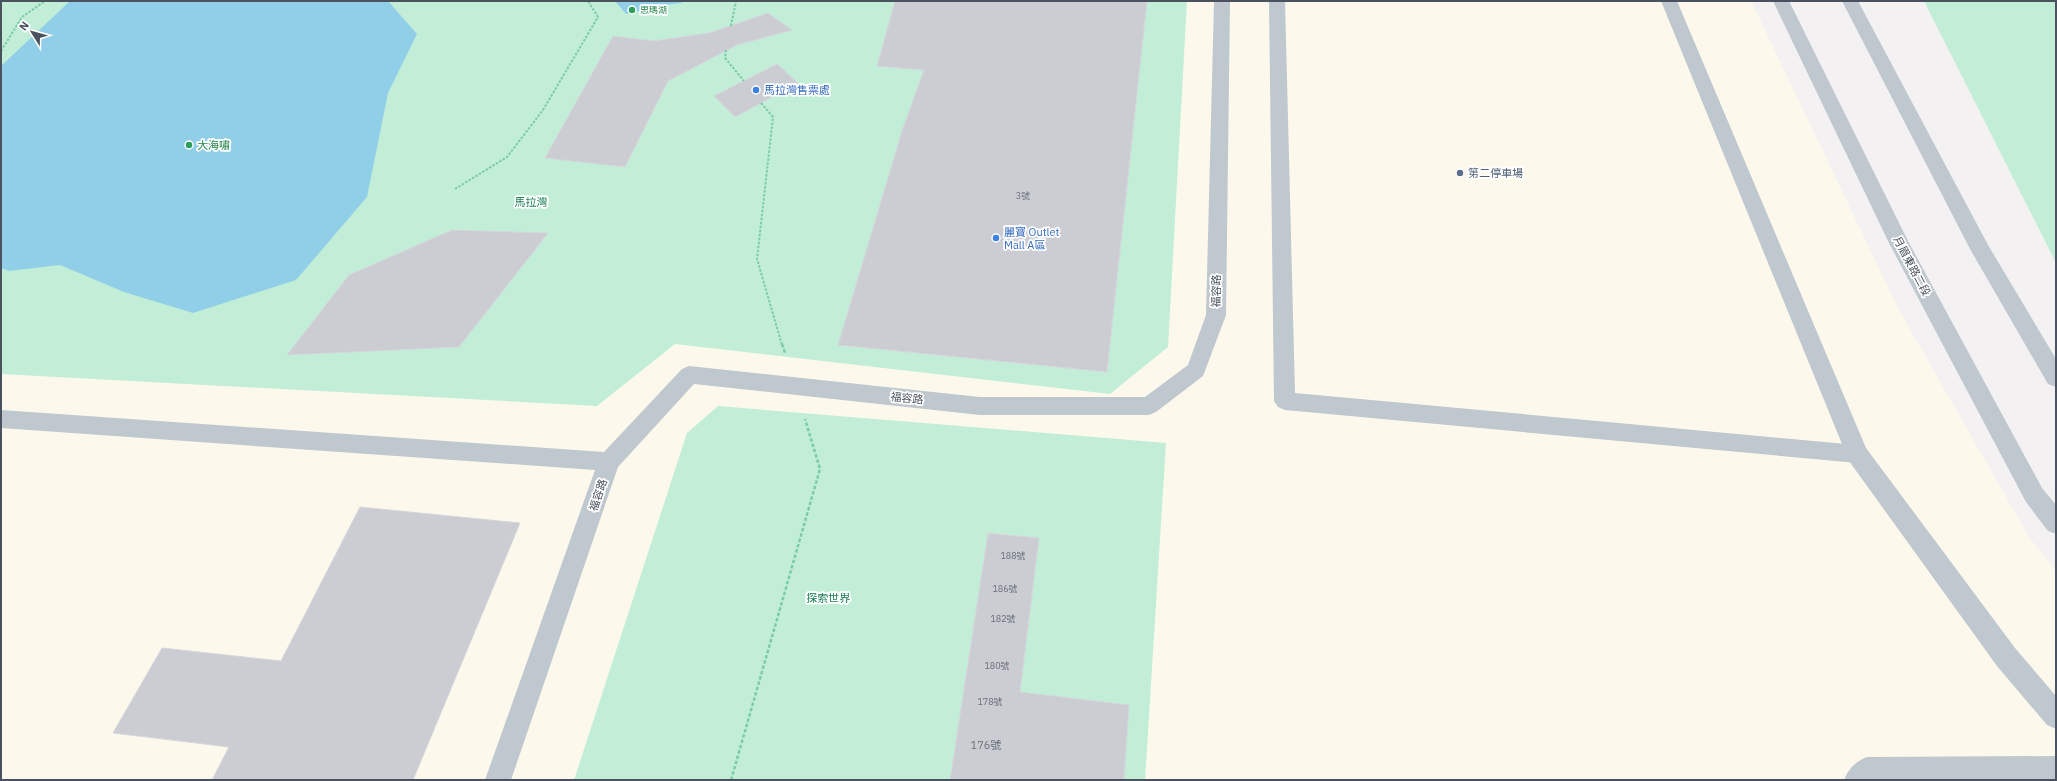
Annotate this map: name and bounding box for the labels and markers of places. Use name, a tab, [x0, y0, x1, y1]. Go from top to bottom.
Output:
place label: 思瑪湖	[640, 4, 667, 15]
marker: 思瑪湖	[627, 5, 637, 15]
place label: 馬拉灣售票處	[764, 83, 830, 97]
marker: 馬拉灣售票處	[751, 85, 761, 95]
place label: 大海嘯	[197, 138, 230, 152]
marker: 大海嘯	[184, 140, 194, 150]
place label: 第二停車場	[1468, 166, 1523, 180]
marker: 第二停車場	[1455, 168, 1465, 178]
place label: 麗寶 Outlet Mall A區	[1004, 225, 1060, 252]
marker: 麗寶 Outlet Mall A區	[991, 233, 1001, 243]

